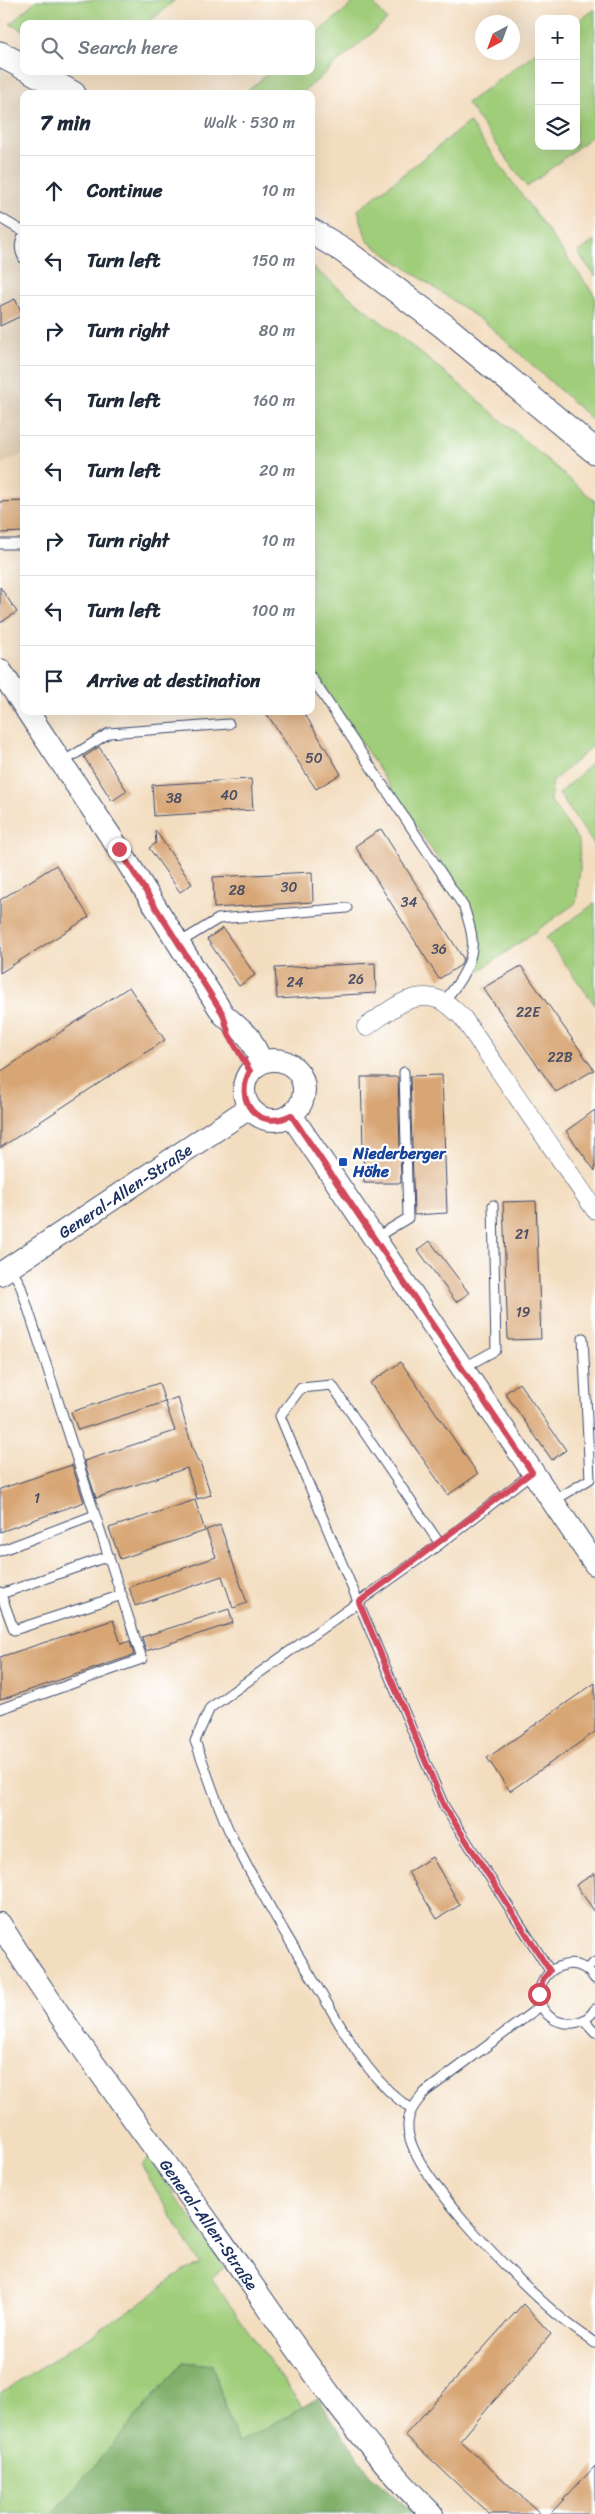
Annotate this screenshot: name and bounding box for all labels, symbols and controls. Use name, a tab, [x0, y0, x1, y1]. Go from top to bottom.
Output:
north arrow	[475, 15, 520, 60]
map controls	[535, 15, 580, 150]
button: +	[535, 15, 580, 60]
search box	[20, 20, 315, 75]
text: Search here	[78, 31, 178, 64]
icon: search	[38, 34, 66, 62]
button: −	[535, 60, 580, 105]
text: 7 min	[40, 104, 91, 142]
button: layers	[535, 105, 580, 150]
text: Walk · 530 m	[204, 108, 295, 137]
text: Continue	[87, 174, 163, 207]
text: 10 m	[262, 176, 295, 205]
icon: ahead	[40, 177, 68, 205]
text: Turn left	[87, 244, 160, 277]
text: 150 m	[252, 246, 295, 275]
icon: left	[40, 247, 68, 275]
text: Turn right	[87, 314, 169, 347]
text: 80 m	[259, 316, 295, 345]
icon: right	[40, 317, 68, 345]
text: Turn left	[87, 384, 160, 417]
text: 160 m	[252, 386, 295, 415]
icon: left	[40, 387, 68, 415]
text: Turn left	[87, 454, 160, 487]
text: 20 m	[259, 456, 295, 485]
icon: left	[40, 457, 68, 485]
text: Turn right	[87, 524, 169, 557]
text: 10 m	[262, 526, 295, 555]
icon: right	[40, 527, 68, 555]
text: Turn left	[87, 594, 160, 627]
text: 100 m	[251, 596, 295, 625]
icon: left	[40, 597, 68, 625]
text: Arrive at destination	[87, 664, 260, 697]
icon: arrive	[40, 667, 68, 695]
house number: 50	[305, 746, 323, 771]
house number: 40	[220, 783, 238, 808]
house number: 38	[166, 786, 183, 811]
route end	[108, 838, 131, 861]
house number: 30	[281, 875, 297, 900]
house number: 28	[229, 878, 246, 903]
house number: 34	[401, 890, 417, 915]
house number: 36	[431, 937, 447, 962]
house number: 26	[348, 967, 364, 992]
house number: 24	[287, 970, 304, 995]
house number: 22E	[516, 1000, 541, 1025]
house number: 22B	[548, 1045, 573, 1070]
street label: General-Allen-Straße	[52, 1136, 198, 1247]
place label: Niederberger Höhe	[352, 1139, 447, 1186]
marker: Niederberger Höhe	[337, 1156, 349, 1168]
house number: 21	[515, 1222, 529, 1247]
house number: 19	[516, 1300, 531, 1325]
house number: 1	[34, 1486, 40, 1511]
route start	[528, 1983, 551, 2006]
street label: General-Allen-Straße	[152, 2153, 266, 2297]

